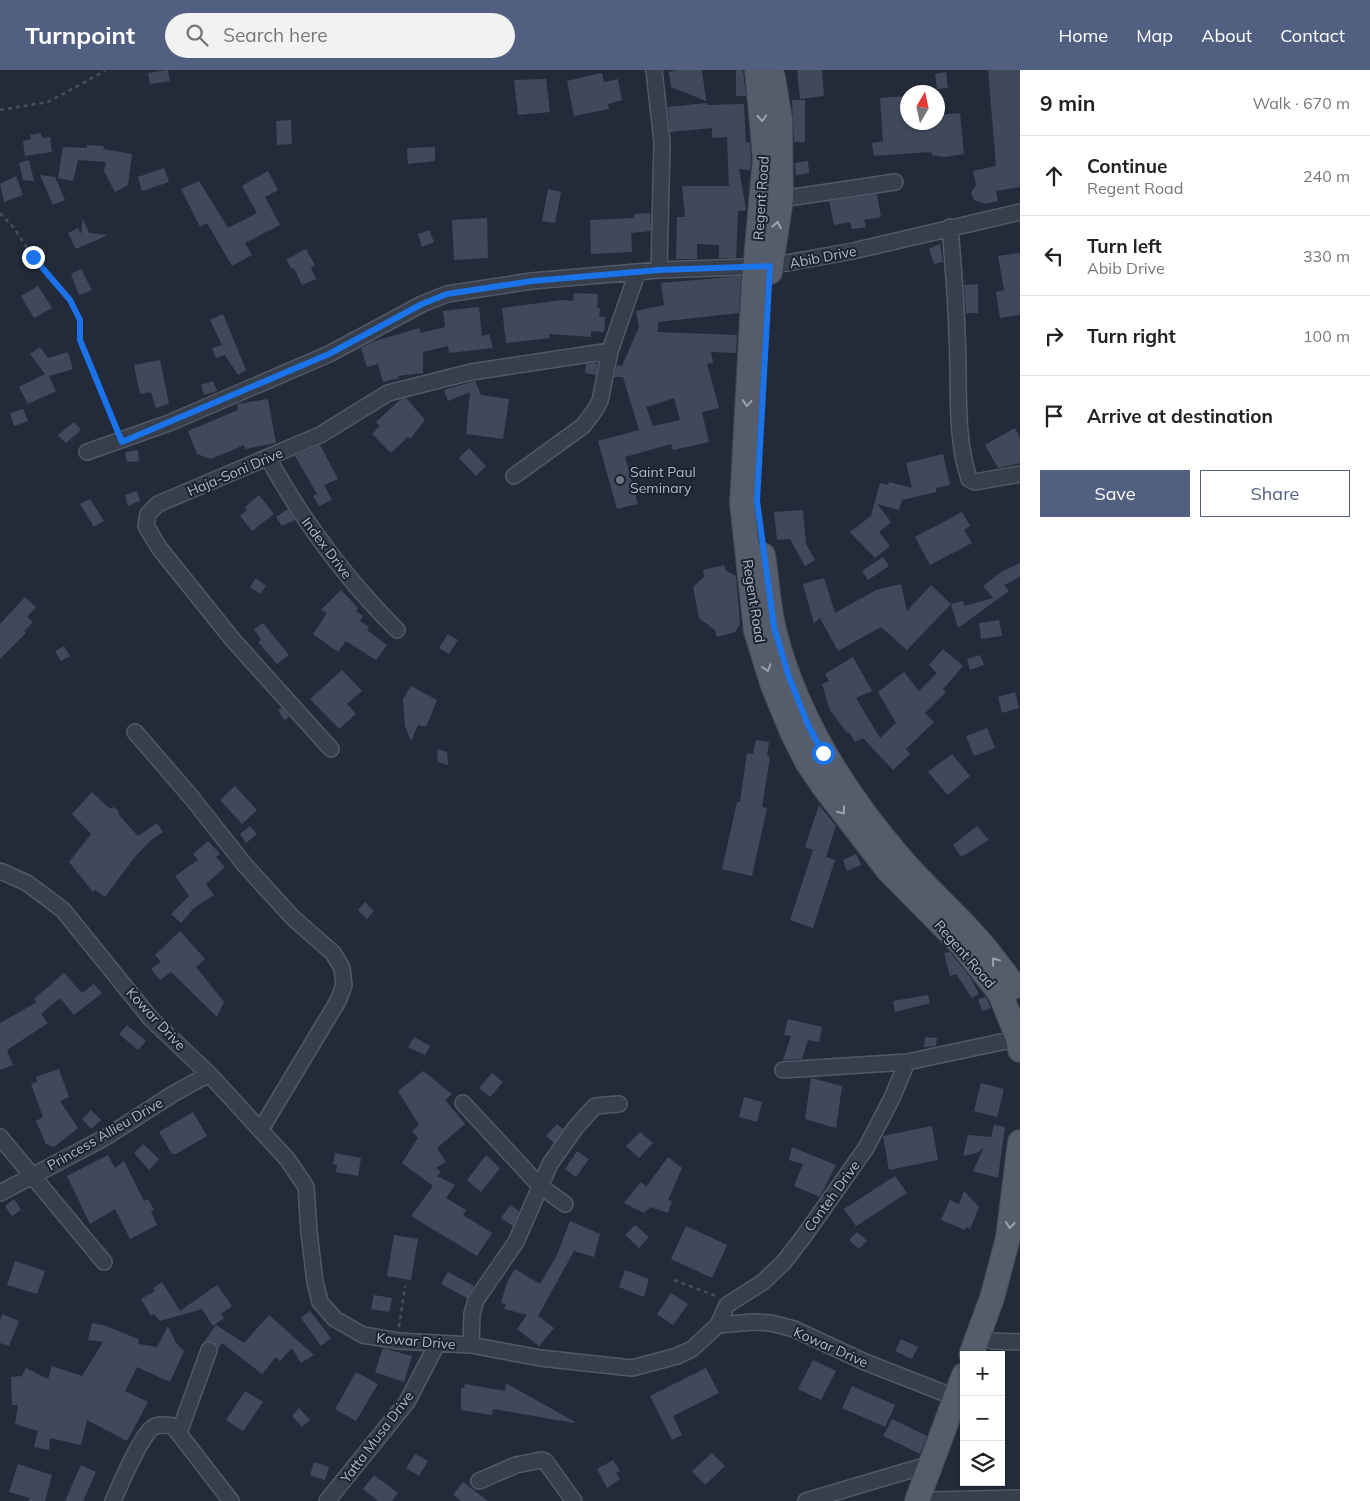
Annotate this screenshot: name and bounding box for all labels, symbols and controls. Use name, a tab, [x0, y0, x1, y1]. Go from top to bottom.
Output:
search box	[165, 13, 515, 58]
text: Turnpoint	[25, 20, 135, 50]
icon: search	[183, 21, 211, 49]
text: Search here	[223, 23, 328, 47]
text: Home	[1058, 24, 1108, 47]
text: Map	[1136, 24, 1173, 47]
text: About	[1201, 24, 1252, 47]
text: Contact	[1280, 24, 1345, 47]
north arrow	[900, 85, 945, 130]
text: 9 min	[1040, 90, 1095, 116]
text: Walk · 670 m	[1252, 93, 1350, 113]
one-way arrow	[756, 115, 767, 123]
text: Continue	[1087, 154, 1167, 178]
street label: Regent Road	[749, 155, 773, 241]
icon: ahead	[1040, 162, 1068, 190]
text: 240 m	[1303, 166, 1350, 186]
text: Regent Road	[1087, 178, 1183, 198]
one-way arrow	[771, 221, 781, 230]
text: Turn left	[1087, 234, 1162, 258]
street label: Abib Drive	[788, 242, 858, 272]
icon: left	[1040, 242, 1068, 270]
route end	[22, 246, 45, 269]
text: 330 m	[1303, 246, 1350, 266]
text: Abib Drive	[1087, 258, 1165, 278]
icon: right	[1040, 322, 1068, 350]
text: Turn right	[1087, 324, 1176, 348]
text: 100 m	[1303, 326, 1350, 346]
one-way arrow	[742, 399, 753, 407]
icon: arrive	[1040, 402, 1068, 430]
text: Arrive at destination	[1087, 404, 1273, 428]
street label: Haja-Soni Drive	[184, 444, 286, 500]
place label: Saint Paul Seminary	[630, 463, 696, 497]
button: Save	[1040, 470, 1190, 517]
button: Share	[1200, 470, 1350, 517]
marker: Saint Paul Seminary	[614, 474, 626, 486]
street label: Index Drive	[298, 514, 356, 582]
street label: Regent Road	[739, 558, 769, 644]
one-way arrow	[761, 663, 771, 671]
route start	[812, 742, 835, 765]
one-way arrow	[836, 805, 845, 815]
street label: Regent Road	[931, 916, 999, 992]
one-way arrow	[992, 957, 1001, 967]
street label: Kowar Drive	[122, 984, 190, 1054]
street label: Princess Allieu Drive	[44, 1093, 166, 1175]
street label: Conteh Drive	[800, 1157, 864, 1235]
one-way arrow	[1005, 1221, 1016, 1229]
street label: Kowar Drive	[791, 1323, 871, 1371]
street label: Kowar Drive	[376, 1329, 456, 1353]
map controls	[960, 1351, 1005, 1486]
button: +	[960, 1351, 1005, 1396]
street label: Yatta Musa Drive	[336, 1387, 417, 1487]
button: −	[960, 1396, 1005, 1441]
button: layers	[960, 1441, 1005, 1486]

